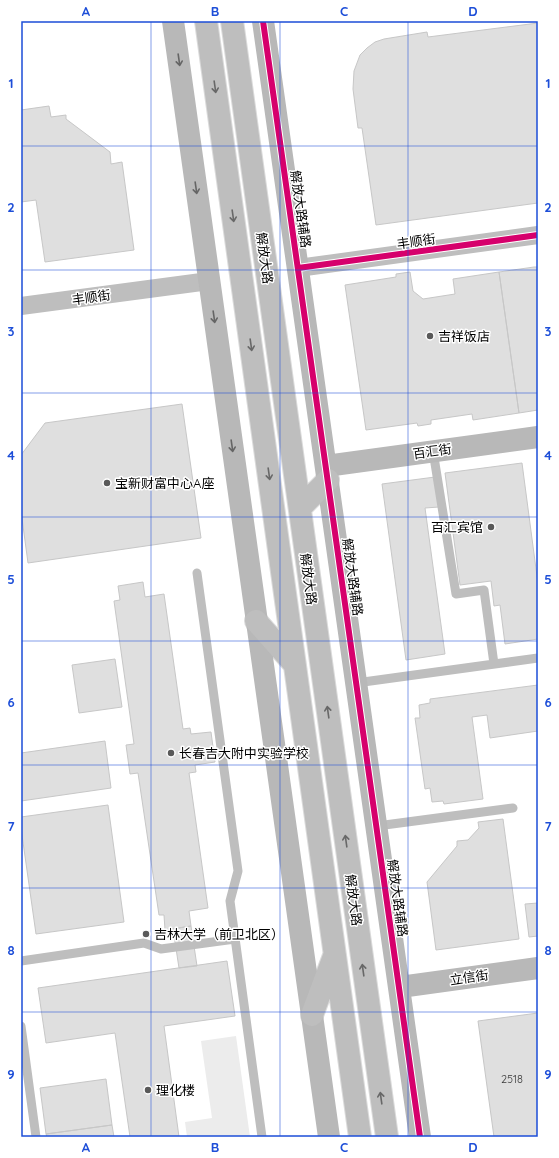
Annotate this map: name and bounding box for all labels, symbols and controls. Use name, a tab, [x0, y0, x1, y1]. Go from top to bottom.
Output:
text: A	[82, 3, 91, 19]
text: B	[211, 3, 219, 19]
text: C	[340, 3, 348, 19]
text: D	[468, 3, 478, 19]
one-way arrow	[175, 53, 182, 66]
text: 1	[8, 75, 14, 91]
text: 1	[545, 75, 551, 91]
one-way arrow	[211, 80, 219, 93]
street label: 解放大路辅路	[288, 169, 314, 249]
one-way arrow	[192, 182, 200, 195]
text: 2	[7, 199, 15, 215]
text: 2	[544, 199, 552, 215]
one-way arrow	[229, 209, 237, 222]
street label: 丰顺街	[396, 230, 436, 252]
street label: 解放大路	[253, 231, 277, 285]
street label: 丰顺街	[71, 286, 111, 308]
one-way arrow	[210, 310, 218, 323]
text: 3	[8, 323, 15, 339]
text: 3	[545, 323, 552, 339]
place label: 吉祥饭店	[438, 328, 490, 344]
marker: 吉祥饭店	[425, 331, 435, 341]
one-way arrow	[247, 338, 255, 351]
one-way arrow	[228, 439, 236, 452]
street label: 百汇街	[412, 440, 452, 462]
text: 4	[7, 447, 15, 463]
text: 4	[544, 447, 552, 463]
one-way arrow	[265, 467, 272, 480]
place label: 宝新财富中心A座	[115, 475, 214, 491]
marker: 宝新财富中心A座	[102, 478, 112, 488]
place label: 百汇宾馆	[431, 519, 483, 535]
marker: 百汇宾馆	[486, 522, 496, 532]
street label: 解放大路辅路	[340, 537, 366, 617]
street label: 解放大路	[297, 552, 321, 606]
text: 5	[7, 571, 15, 587]
text: 5	[544, 571, 552, 587]
text: 6	[7, 694, 15, 710]
text: 6	[544, 694, 552, 710]
one-way arrow	[324, 706, 332, 719]
place label: 长春吉大附中实验学校	[179, 745, 309, 761]
marker: 长春吉大附中实验学校	[166, 748, 176, 758]
text: 7	[7, 818, 15, 834]
text: 7	[544, 818, 552, 834]
one-way arrow	[342, 835, 350, 848]
street label: 解放大路辅路	[385, 858, 411, 938]
street label: 解放大路	[342, 873, 366, 927]
place label: 吉林大学（前卫北区）	[154, 926, 284, 942]
marker: 吉林大学（前卫北区）	[141, 929, 151, 939]
text: 8	[7, 942, 15, 958]
text: 8	[544, 942, 552, 958]
one-way arrow	[360, 964, 367, 977]
street label: 立信街	[449, 966, 489, 988]
text: 9	[7, 1066, 15, 1082]
text: 9	[544, 1066, 552, 1082]
house number: 2518	[501, 1072, 523, 1086]
place label: 理化楼	[156, 1082, 195, 1098]
marker: 理化楼	[143, 1085, 153, 1095]
one-way arrow	[377, 1092, 385, 1105]
text: A	[82, 1139, 91, 1155]
text: B	[211, 1139, 219, 1155]
text: C	[340, 1139, 348, 1155]
text: D	[468, 1139, 478, 1155]

